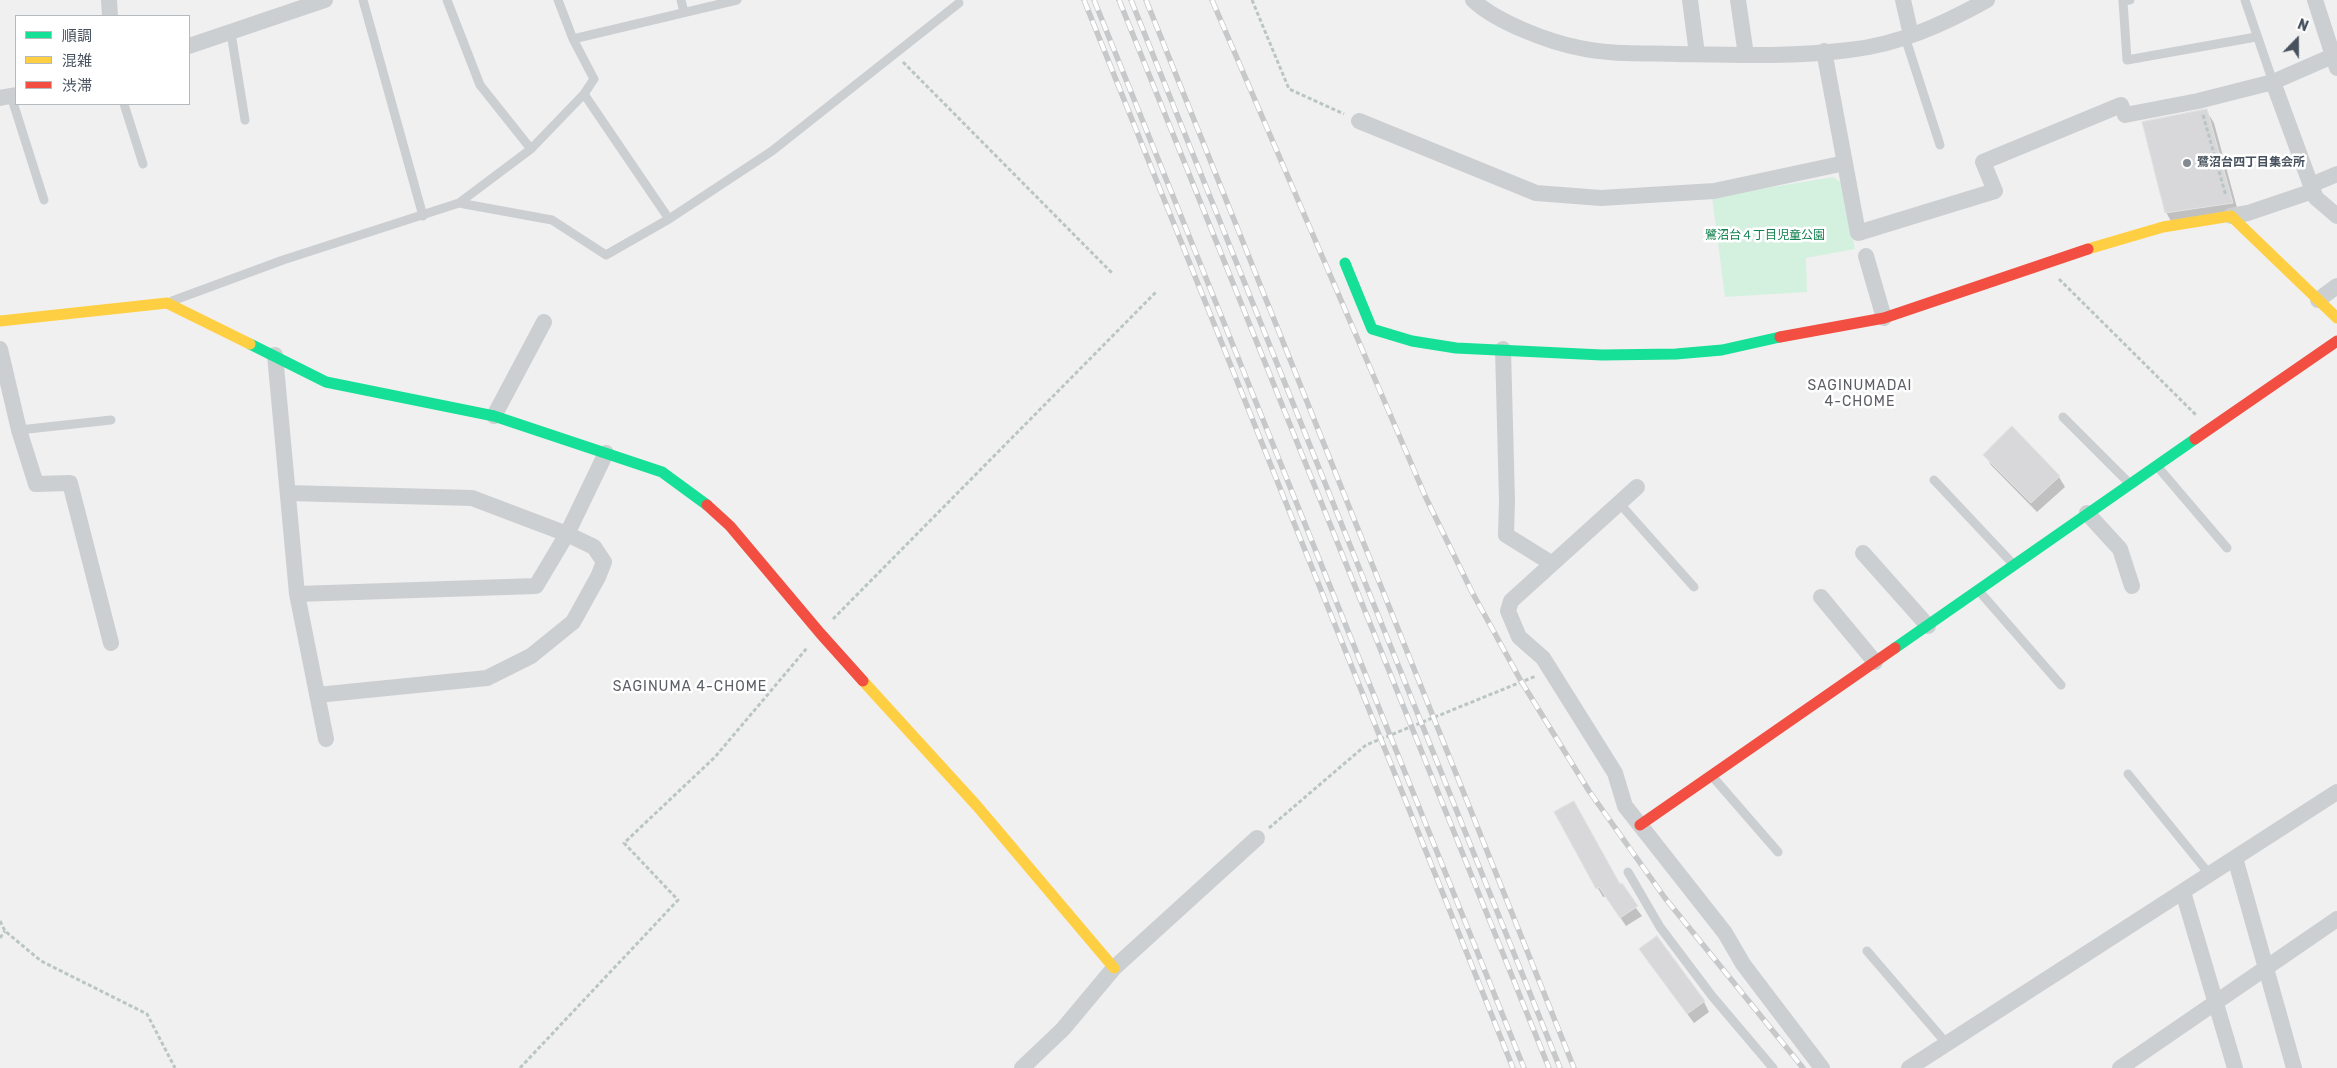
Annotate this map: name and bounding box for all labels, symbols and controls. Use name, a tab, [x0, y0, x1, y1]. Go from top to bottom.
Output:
legend	[15, 15, 190, 105]
north arrow	[2272, 15, 2322, 65]
text: N	[2295, 16, 2311, 35]
text: 順調	[62, 27, 92, 45]
text: 混雑	[62, 52, 92, 70]
text: 渋滞	[62, 77, 92, 95]
place label: 鷺沼台四丁目集会所	[2197, 156, 2305, 170]
marker: 鷺沼台四丁目集会所	[2181, 157, 2193, 169]
park label: 鷺沼台４丁目児童公園	[1705, 229, 1825, 243]
district label: SAGINUMADAI 4-CHOME	[1806, 378, 1914, 411]
district label: SAGINUMA 4-CHOME	[611, 679, 769, 695]

